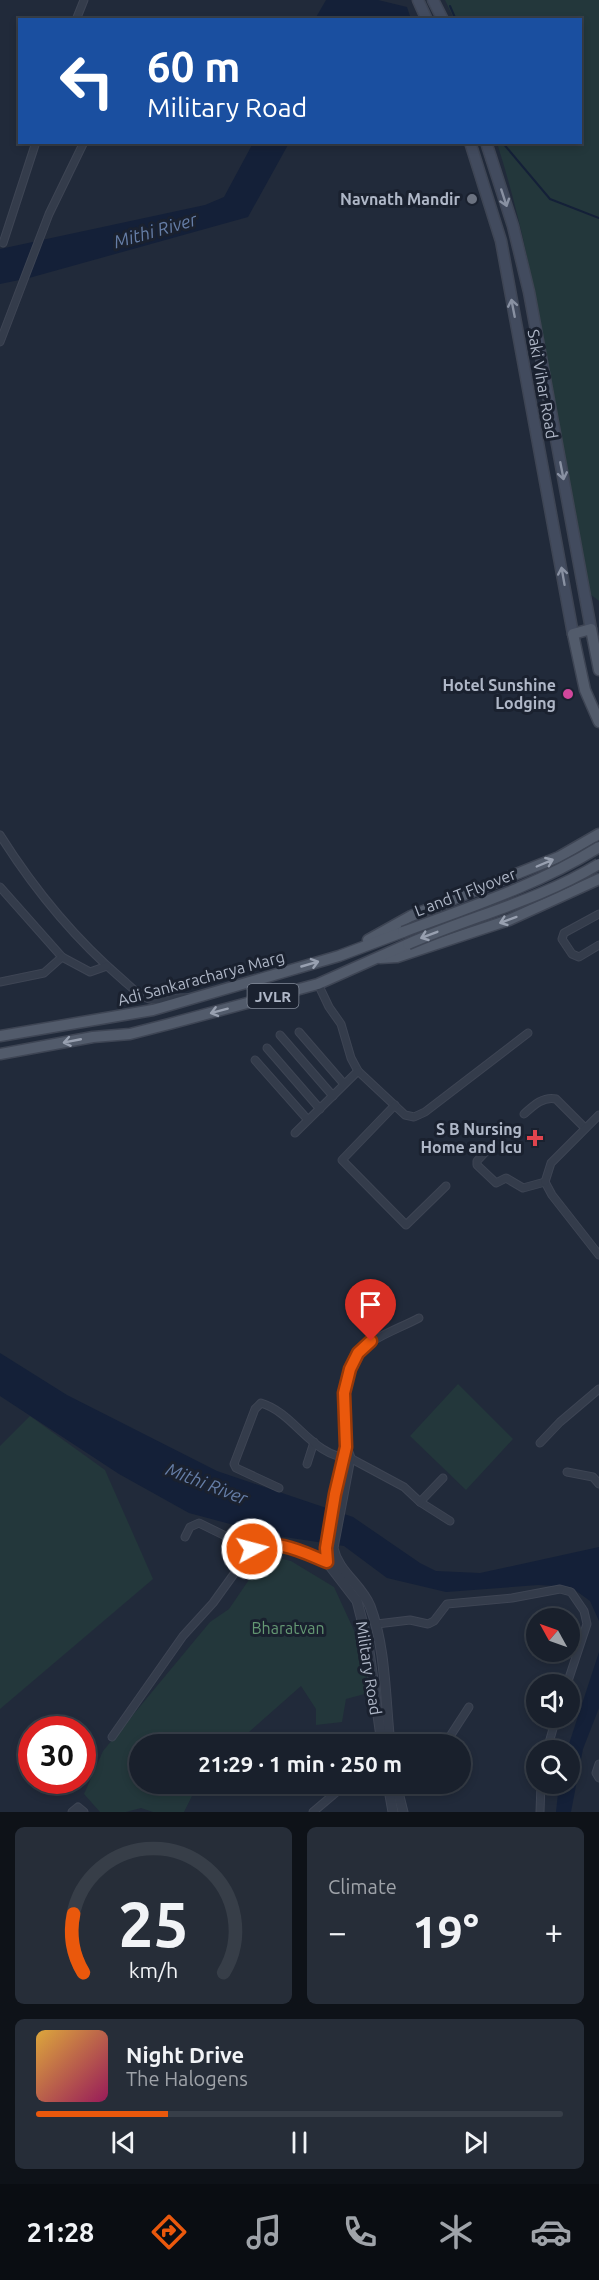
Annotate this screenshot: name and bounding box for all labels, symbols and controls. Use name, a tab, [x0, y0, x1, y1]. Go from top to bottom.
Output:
icon: left	[48, 42, 126, 120]
text: 60 m	[147, 43, 241, 90]
text: Military Road	[147, 92, 307, 122]
one-way arrow	[499, 188, 510, 207]
place label: Navnath Mandir	[340, 190, 460, 208]
marker: Navnath Mandir	[465, 192, 479, 206]
water label: Mithi River	[111, 208, 200, 251]
one-way arrow	[507, 299, 518, 319]
street label: Saki Vihar Road	[525, 328, 561, 440]
one-way arrow	[557, 460, 568, 480]
one-way arrow	[557, 567, 568, 587]
place label: Hotel Sunshine Lodging	[443, 676, 556, 712]
marker: Hotel Sunshine Lodging	[561, 687, 575, 701]
one-way arrow	[535, 857, 553, 868]
street label: L and T Flyover	[412, 864, 518, 920]
one-way arrow	[499, 916, 517, 927]
one-way arrow	[420, 930, 439, 941]
street label: Adi Sankaracharya Marg	[116, 947, 286, 1009]
one-way arrow	[300, 958, 319, 970]
road number: JVLR	[248, 984, 298, 1008]
one-way arrow	[210, 1005, 229, 1017]
one-way arrow	[63, 1036, 83, 1047]
place label: S B Nursing Home and Icu	[421, 1120, 522, 1156]
marker: S B Nursing Home and Icu	[526, 1129, 544, 1147]
pin	[345, 1279, 396, 1341]
icon: arrive	[354, 1288, 387, 1321]
water label: Mithi River	[164, 1458, 252, 1508]
position arrow	[220, 1517, 284, 1581]
north arrow	[526, 1608, 580, 1662]
map controls	[526, 1608, 580, 1794]
park label: Bharatvan	[251, 1619, 325, 1637]
street label: Military Road	[353, 1620, 385, 1716]
button: sound	[526, 1674, 580, 1728]
speed limit sign: 30	[18, 1716, 96, 1794]
button: search	[526, 1740, 580, 1794]
text: 21:29 · 1 min · 250 m	[198, 1751, 402, 1776]
text: Climate	[328, 1875, 397, 1898]
text: 25	[118, 1889, 189, 1959]
text: 19°	[412, 1906, 479, 1957]
text: −	[328, 1913, 347, 1950]
text: +	[544, 1913, 563, 1950]
text: km/h	[129, 1958, 178, 1982]
text: Night Drive	[126, 2042, 244, 2067]
text: The Halogens	[126, 2067, 248, 2090]
icon: previous	[107, 2126, 140, 2159]
icon: pause	[283, 2126, 316, 2159]
icon: next	[459, 2126, 492, 2159]
icon: directions	[148, 2211, 190, 2253]
icon: music	[243, 2211, 285, 2253]
icon: phone	[339, 2211, 381, 2253]
icon: climate	[435, 2211, 477, 2253]
icon: car	[530, 2211, 572, 2253]
text: 21:28	[27, 2217, 94, 2247]

